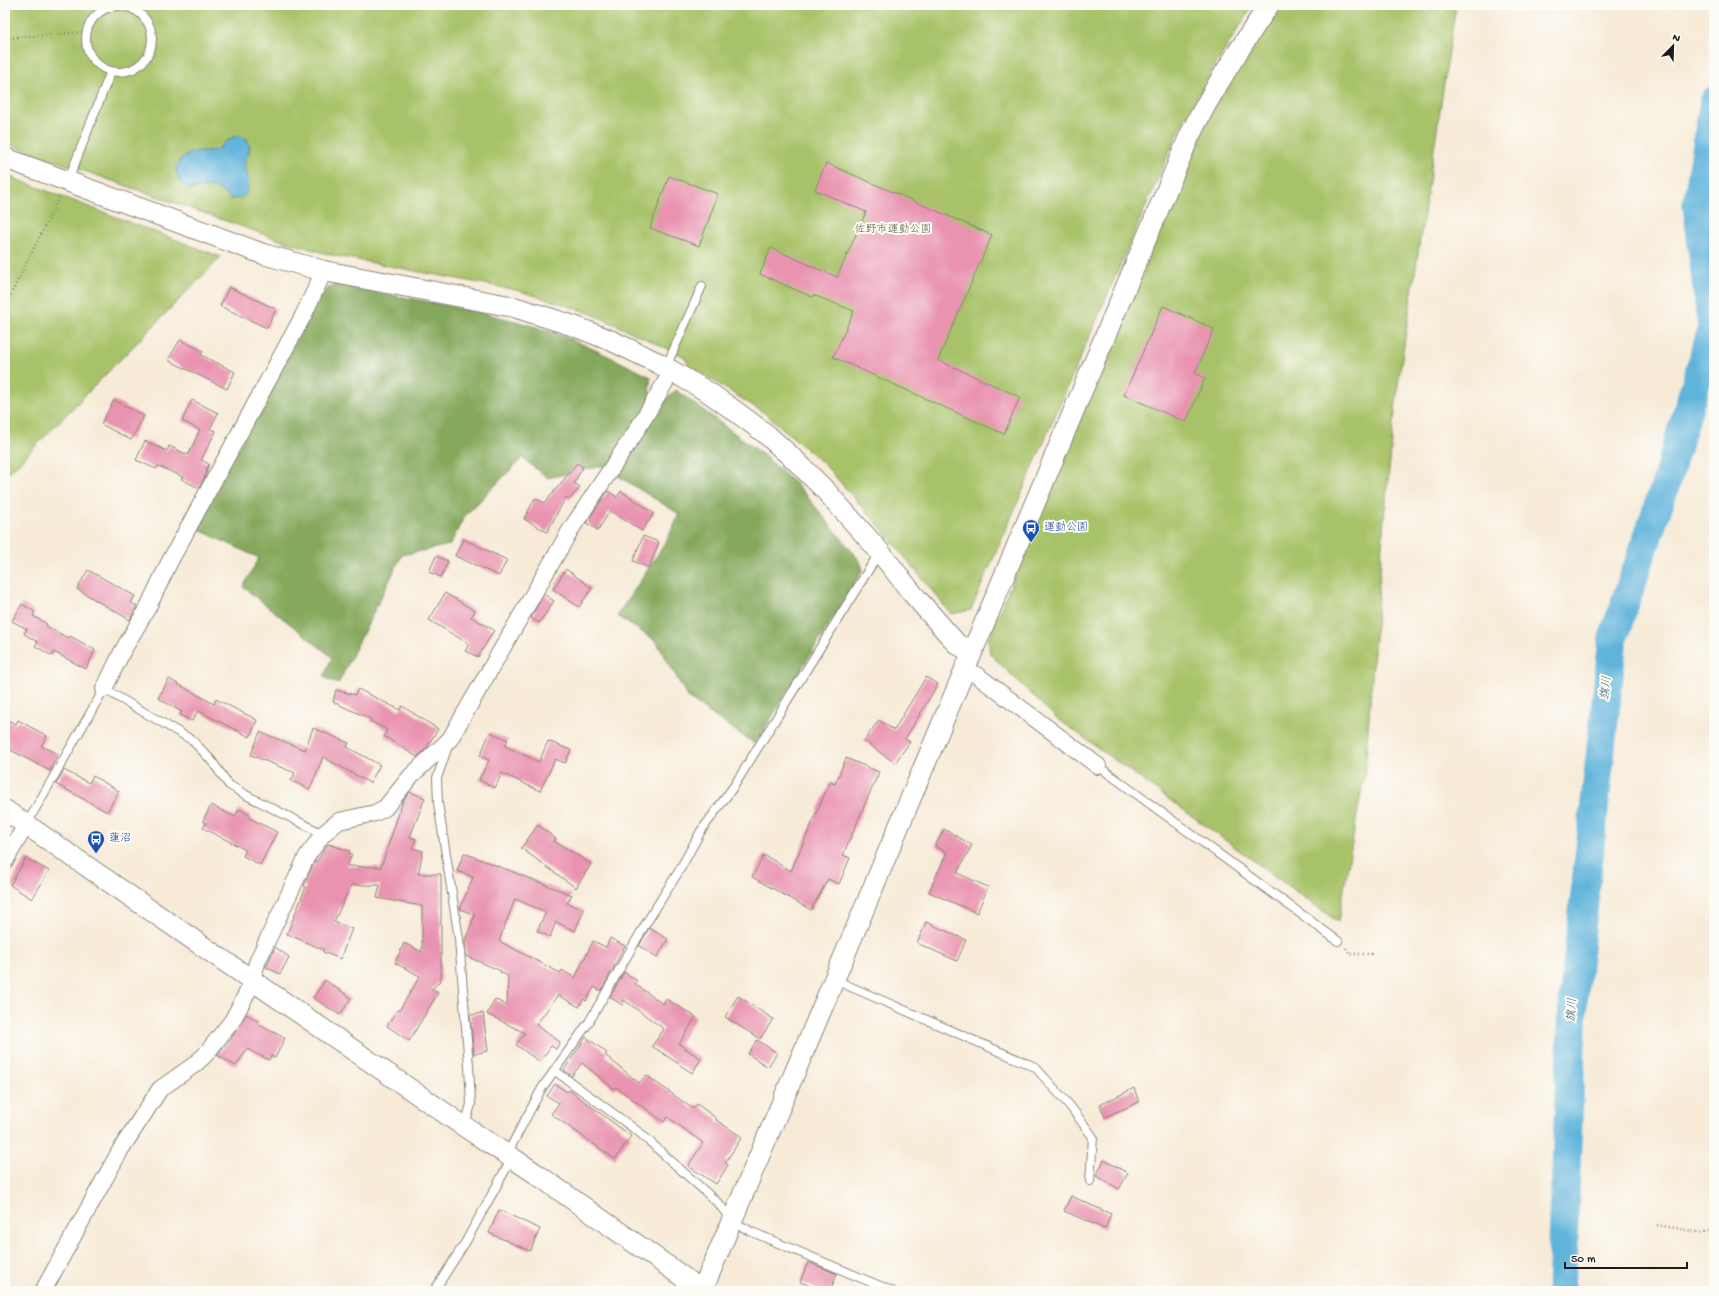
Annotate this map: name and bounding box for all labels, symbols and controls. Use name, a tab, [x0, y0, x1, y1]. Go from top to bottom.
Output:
north arrow	[1653, 26, 1693, 66]
text: N	[1670, 32, 1682, 46]
park label: 佐野市運動公園	[855, 223, 932, 236]
bus stop icon: 運動公園	[1021, 518, 1041, 543]
place label: 運動公園	[1044, 521, 1088, 534]
water label: 旗川	[1598, 675, 1615, 701]
bus stop icon: 蓮沼	[86, 829, 106, 854]
place label: 蓮沼	[109, 832, 131, 845]
water label: 旗川	[1564, 998, 1581, 1022]
scale bar	[1565, 1244, 1687, 1270]
text: 50 m	[1571, 1253, 1596, 1267]

